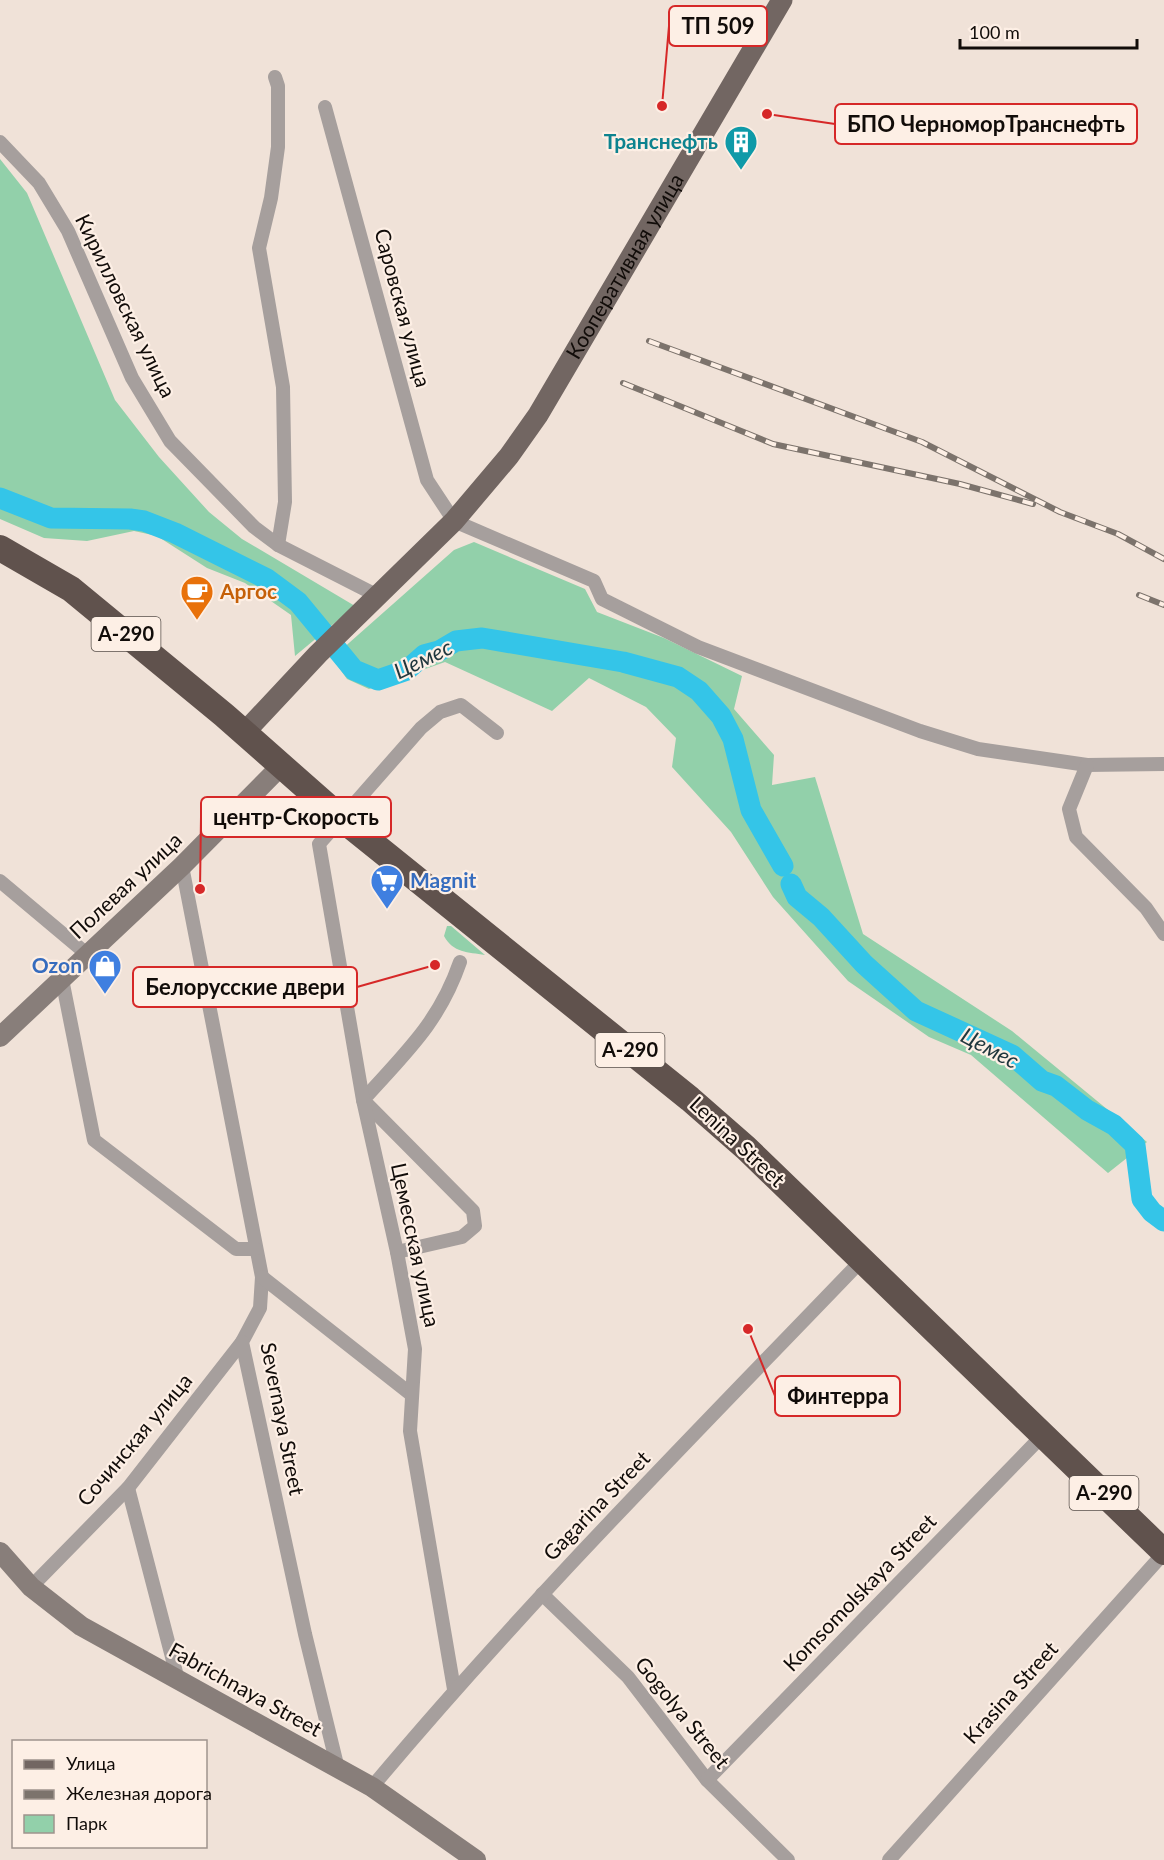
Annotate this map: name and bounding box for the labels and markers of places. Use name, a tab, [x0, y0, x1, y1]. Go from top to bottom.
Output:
callout: ТП 509	[669, 6, 767, 46]
callout: БПО ЧерноморТранснефть	[835, 104, 1137, 144]
building icon: Транснефть	[723, 124, 759, 171]
place label: Транснефть	[604, 128, 718, 153]
cafe icon: Аргос	[179, 574, 215, 621]
place label: Аргос	[219, 578, 277, 603]
callout: центр-Скорость	[201, 797, 391, 837]
supermarket icon: Magnit	[369, 863, 405, 910]
place label: Magnit	[410, 867, 476, 892]
shop icon: Ozon	[87, 948, 123, 995]
place label: Ozon	[32, 952, 82, 977]
callout: Белорусские двери	[133, 967, 357, 1007]
callout: Финтерра	[775, 1376, 900, 1416]

